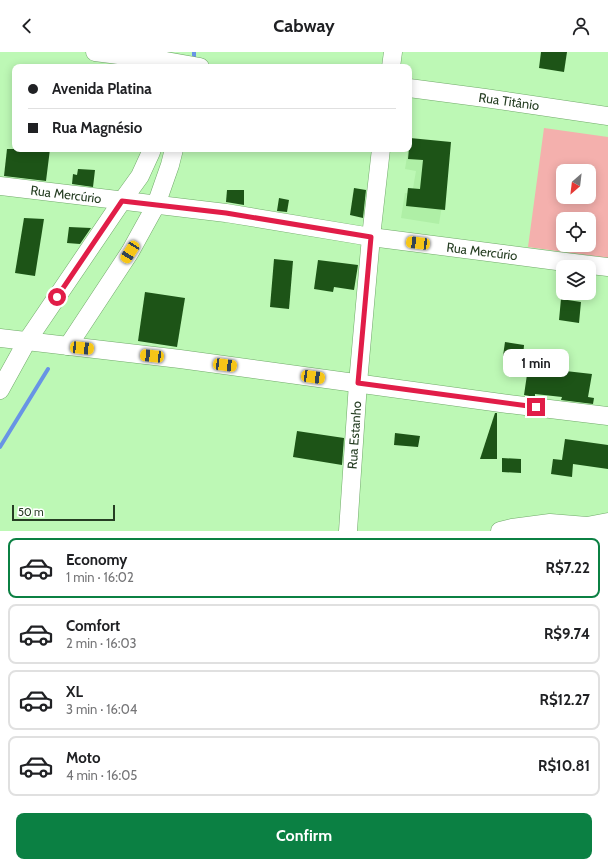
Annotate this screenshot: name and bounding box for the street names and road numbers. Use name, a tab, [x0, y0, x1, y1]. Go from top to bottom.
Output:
street label: Rua Titânio	[478, 89, 540, 113]
street label: Rua Mercúrio	[30, 182, 102, 206]
street label: Rua Mercúrio	[446, 239, 518, 263]
street label: Rua Estanho	[344, 400, 364, 470]

